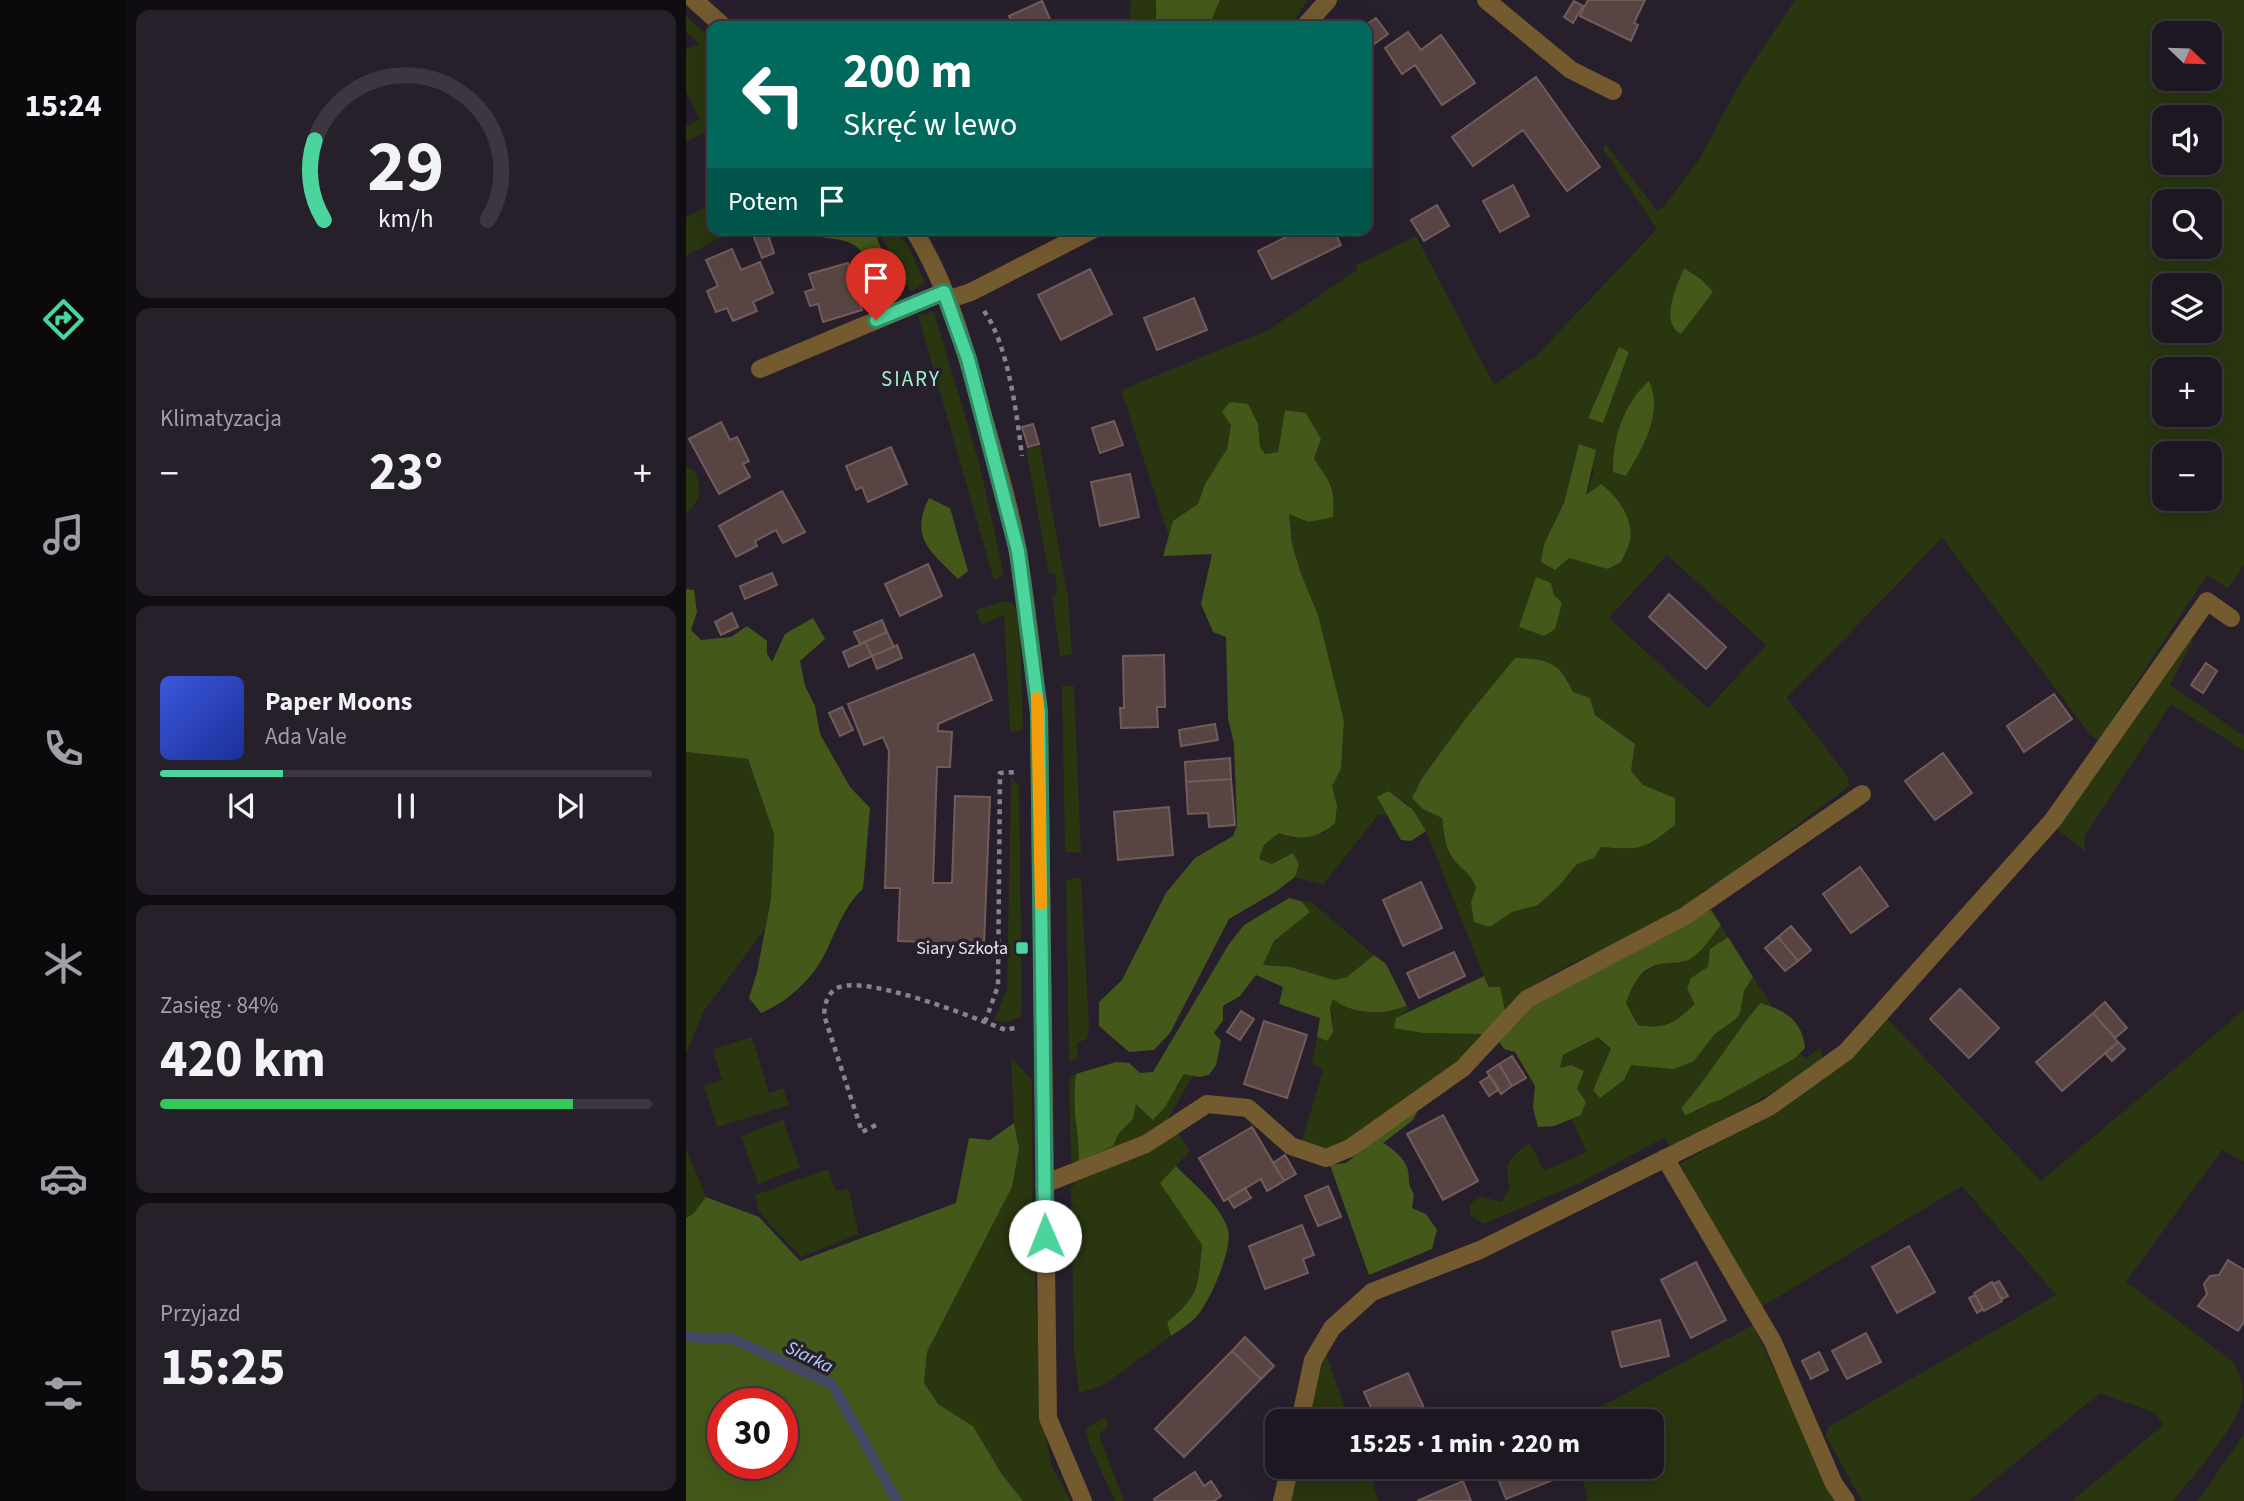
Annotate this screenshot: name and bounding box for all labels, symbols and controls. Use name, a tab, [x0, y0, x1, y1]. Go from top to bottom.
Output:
north arrow	[2152, 21, 2222, 91]
map controls	[2152, 21, 2222, 511]
text: 200 m	[843, 37, 972, 107]
icon: left	[728, 49, 819, 140]
text: 15:24	[24, 83, 102, 129]
text: Skręć w lewo	[843, 102, 1017, 148]
button: sound	[2152, 105, 2222, 175]
text: 29	[368, 115, 444, 219]
icon: arrive	[813, 182, 851, 220]
text: Potem	[728, 183, 799, 220]
button: search	[2152, 189, 2222, 259]
text: km/h	[378, 201, 434, 237]
pin	[846, 248, 906, 320]
icon: arrive	[857, 259, 895, 297]
button: layers	[2152, 273, 2222, 343]
icon: directions	[39, 295, 88, 344]
button: +	[2152, 357, 2222, 427]
district label: SIARY	[881, 364, 941, 394]
text: Klimatyzacja	[160, 402, 282, 435]
text: 23°	[369, 436, 443, 510]
button: −	[2152, 441, 2222, 511]
text: −	[160, 447, 179, 501]
text: +	[633, 447, 652, 501]
icon: music	[39, 510, 88, 559]
text: Paper Moons	[265, 683, 412, 720]
text: Ada Vale	[265, 720, 347, 753]
icon: phone	[39, 724, 88, 773]
icon: previous	[223, 787, 261, 825]
icon: pause	[387, 787, 425, 825]
icon: next	[551, 787, 589, 825]
place label: Siary Szkoła	[916, 936, 1008, 961]
icon: climate	[39, 939, 88, 988]
marker: Siary Szkoła	[1014, 940, 1030, 956]
text: Zasięg · 84%	[160, 989, 278, 1022]
text: 420 km	[160, 1023, 326, 1097]
icon: car	[39, 1154, 88, 1203]
position arrow	[1008, 1199, 1082, 1273]
text: Przyjazd	[160, 1297, 241, 1330]
text: 15:25	[160, 1331, 285, 1405]
water label: Siarka	[781, 1334, 838, 1380]
icon: filters	[39, 1369, 88, 1418]
speed limit sign: 30	[707, 1388, 798, 1479]
text: 15:25 · 1 min · 220 m	[1349, 1425, 1580, 1462]

